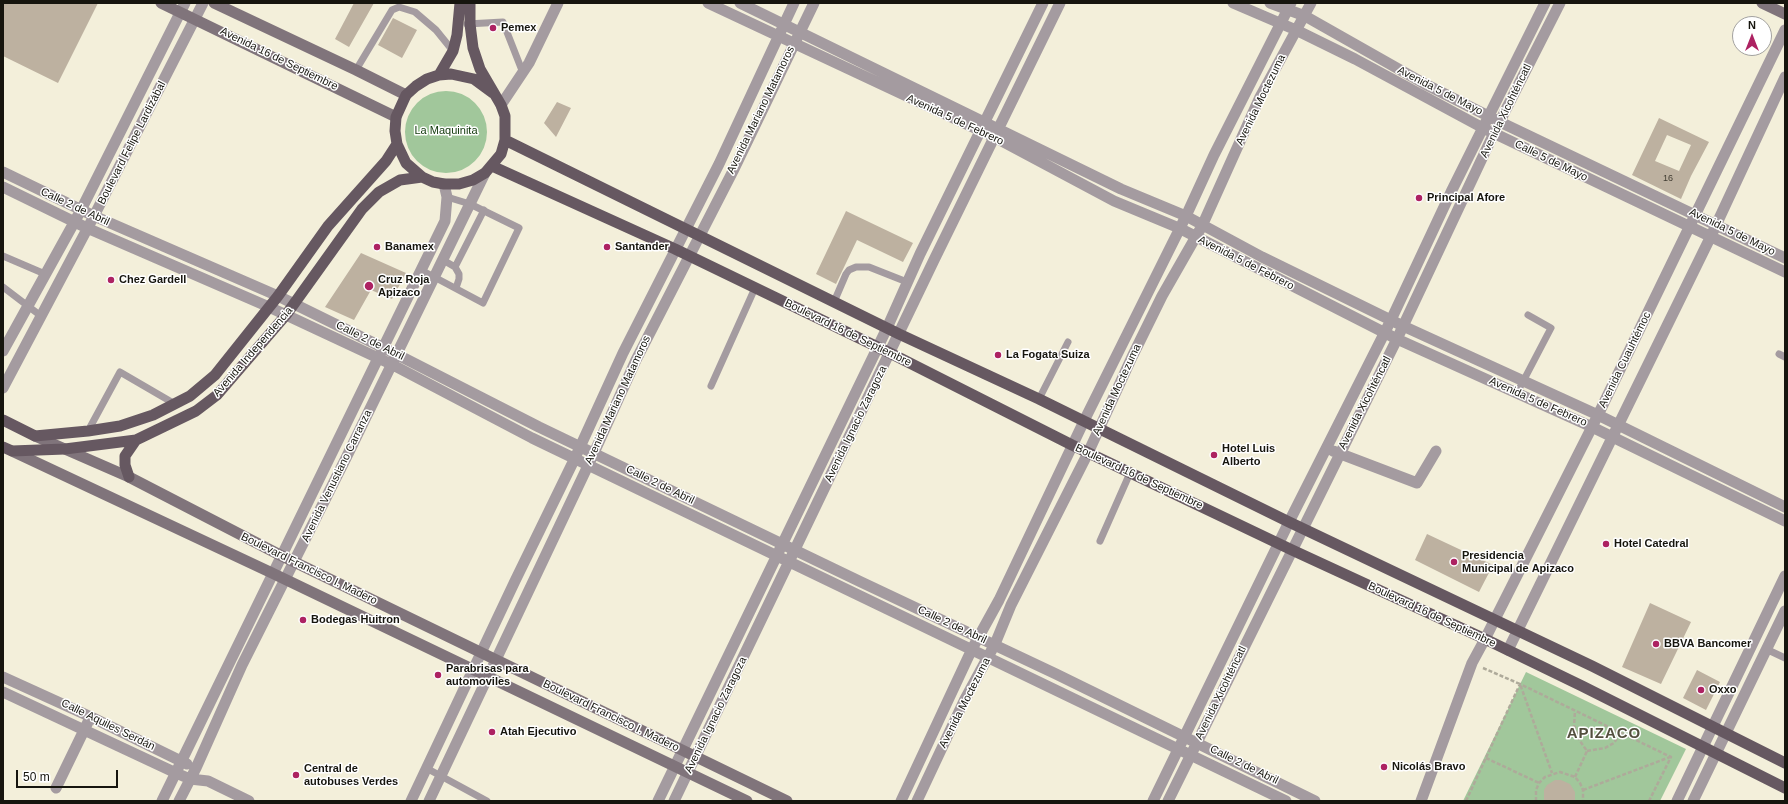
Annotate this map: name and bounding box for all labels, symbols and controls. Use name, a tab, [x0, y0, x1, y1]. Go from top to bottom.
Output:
north arrow	[1732, 16, 1772, 56]
text: N	[1748, 19, 1756, 31]
place label: Pemex	[501, 21, 536, 35]
marker: Pemex	[488, 23, 498, 33]
street label: Avenida 16 de Septiembre	[218, 25, 340, 93]
street label: Avenida Mariano Matamoros	[724, 44, 798, 176]
street label: Avenida Moctezuma	[1233, 52, 1289, 148]
street label: Avenida Xicohténcatl	[1478, 62, 1534, 160]
street label: Avenida 5 de Mayo	[1395, 64, 1485, 118]
street label: Boulevard Felipe Lardizábal	[95, 79, 169, 207]
street label: Avenida 5 de Febrero	[904, 92, 1006, 148]
park label: La Maquinita	[415, 124, 477, 138]
street label: Calle 5 de Mayo	[1512, 138, 1590, 184]
house number: 16	[1663, 174, 1673, 184]
street label: Calle 2 de Abril	[38, 185, 112, 229]
place label: Principal Afore	[1427, 191, 1505, 205]
marker: Principal Afore	[1414, 193, 1424, 203]
street label: Avenida 5 de Mayo	[1687, 205, 1777, 259]
street label: Avenida 5 de Febrero	[1196, 233, 1296, 293]
place label: Banamex	[385, 240, 434, 254]
place label: Santander	[615, 240, 669, 254]
marker: Banamex	[372, 242, 382, 252]
marker: Santander	[602, 242, 612, 252]
place label: Chez Gardell	[119, 273, 186, 287]
place label: Cruz Roja Apizaco	[378, 273, 429, 299]
marker: Chez Gardell	[106, 275, 116, 285]
marker: Cruz Roja Apizaco	[363, 280, 375, 292]
street label: Boulevard 16 de Septiembre	[782, 297, 914, 369]
street label: Avenida Independencia	[210, 304, 296, 400]
street label: Avenida Cuauhtémoc	[1596, 310, 1654, 410]
street label: Calle 2 de Abril	[334, 319, 406, 363]
street label: Avenida Mariano Matamoros	[582, 334, 654, 466]
street label: Avenida Moctezuma	[1090, 342, 1144, 438]
place label: La Fogata Suiza	[1006, 348, 1090, 362]
marker: La Fogata Suiza	[993, 350, 1003, 360]
street label: Avenida Xicohténcatl	[1336, 354, 1394, 452]
street label: Avenida Ignacio Zaragoza	[822, 364, 890, 484]
street label: Avenida 5 de Febrero	[1487, 374, 1589, 430]
street label: Avenida Venustiano Carranza	[299, 408, 375, 544]
street label: Boulevard 16 de Septiembre	[1073, 442, 1205, 512]
place label: Hotel Luis Alberto	[1222, 442, 1275, 468]
marker: Hotel Luis Alberto	[1209, 450, 1219, 460]
street label: Calle 2 de Abril	[624, 463, 696, 507]
street label: Boulevard Francisco I. Madero	[239, 530, 379, 608]
place label: Hotel Catedral	[1614, 537, 1689, 551]
marker: Hotel Catedral	[1601, 539, 1611, 549]
place label: Presidencia Municipal de Apizaco	[1462, 549, 1574, 575]
marker: Presidencia Municipal de Apizaco	[1449, 557, 1459, 567]
street label: Boulevard 16 de Septiembre	[1366, 580, 1498, 650]
street label: Calle 2 de Abril	[915, 603, 989, 647]
place label: Bodegas Huitron	[311, 613, 400, 627]
marker: Bodegas Huitron	[298, 615, 308, 625]
place label: BBVA Bancomer	[1664, 637, 1751, 651]
marker: BBVA Bancomer	[1651, 639, 1661, 649]
street label: Avenida Xicohténcatl	[1193, 644, 1249, 742]
street label: Avenida Ignacio Zaragoza	[682, 655, 750, 775]
street label: Avenida Moctezuma	[937, 656, 993, 750]
place label: Parabrisas para automoviles	[446, 662, 529, 688]
marker: Parabrisas para automoviles	[433, 670, 443, 680]
street label: Boulevard Francisco I. Madero	[541, 677, 681, 755]
place label: Oxxo	[1709, 683, 1737, 697]
marker: Oxxo	[1696, 685, 1706, 695]
street label: Calle Aquiles Serdán	[59, 697, 157, 753]
place label: Atah Ejecutivo	[500, 725, 576, 739]
district label: APIZACO	[1567, 725, 1641, 743]
marker: Atah Ejecutivo	[487, 727, 497, 737]
street label: Calle 2 de Abril	[1208, 743, 1280, 787]
place label: Nicolás Bravo	[1392, 760, 1465, 774]
scale bar	[18, 762, 120, 788]
place label: Central de autobuses Verdes	[304, 762, 398, 788]
marker: Nicolás Bravo	[1379, 762, 1389, 772]
text: 50 m	[23, 770, 50, 784]
marker: Central de autobuses Verdes	[291, 770, 301, 780]

